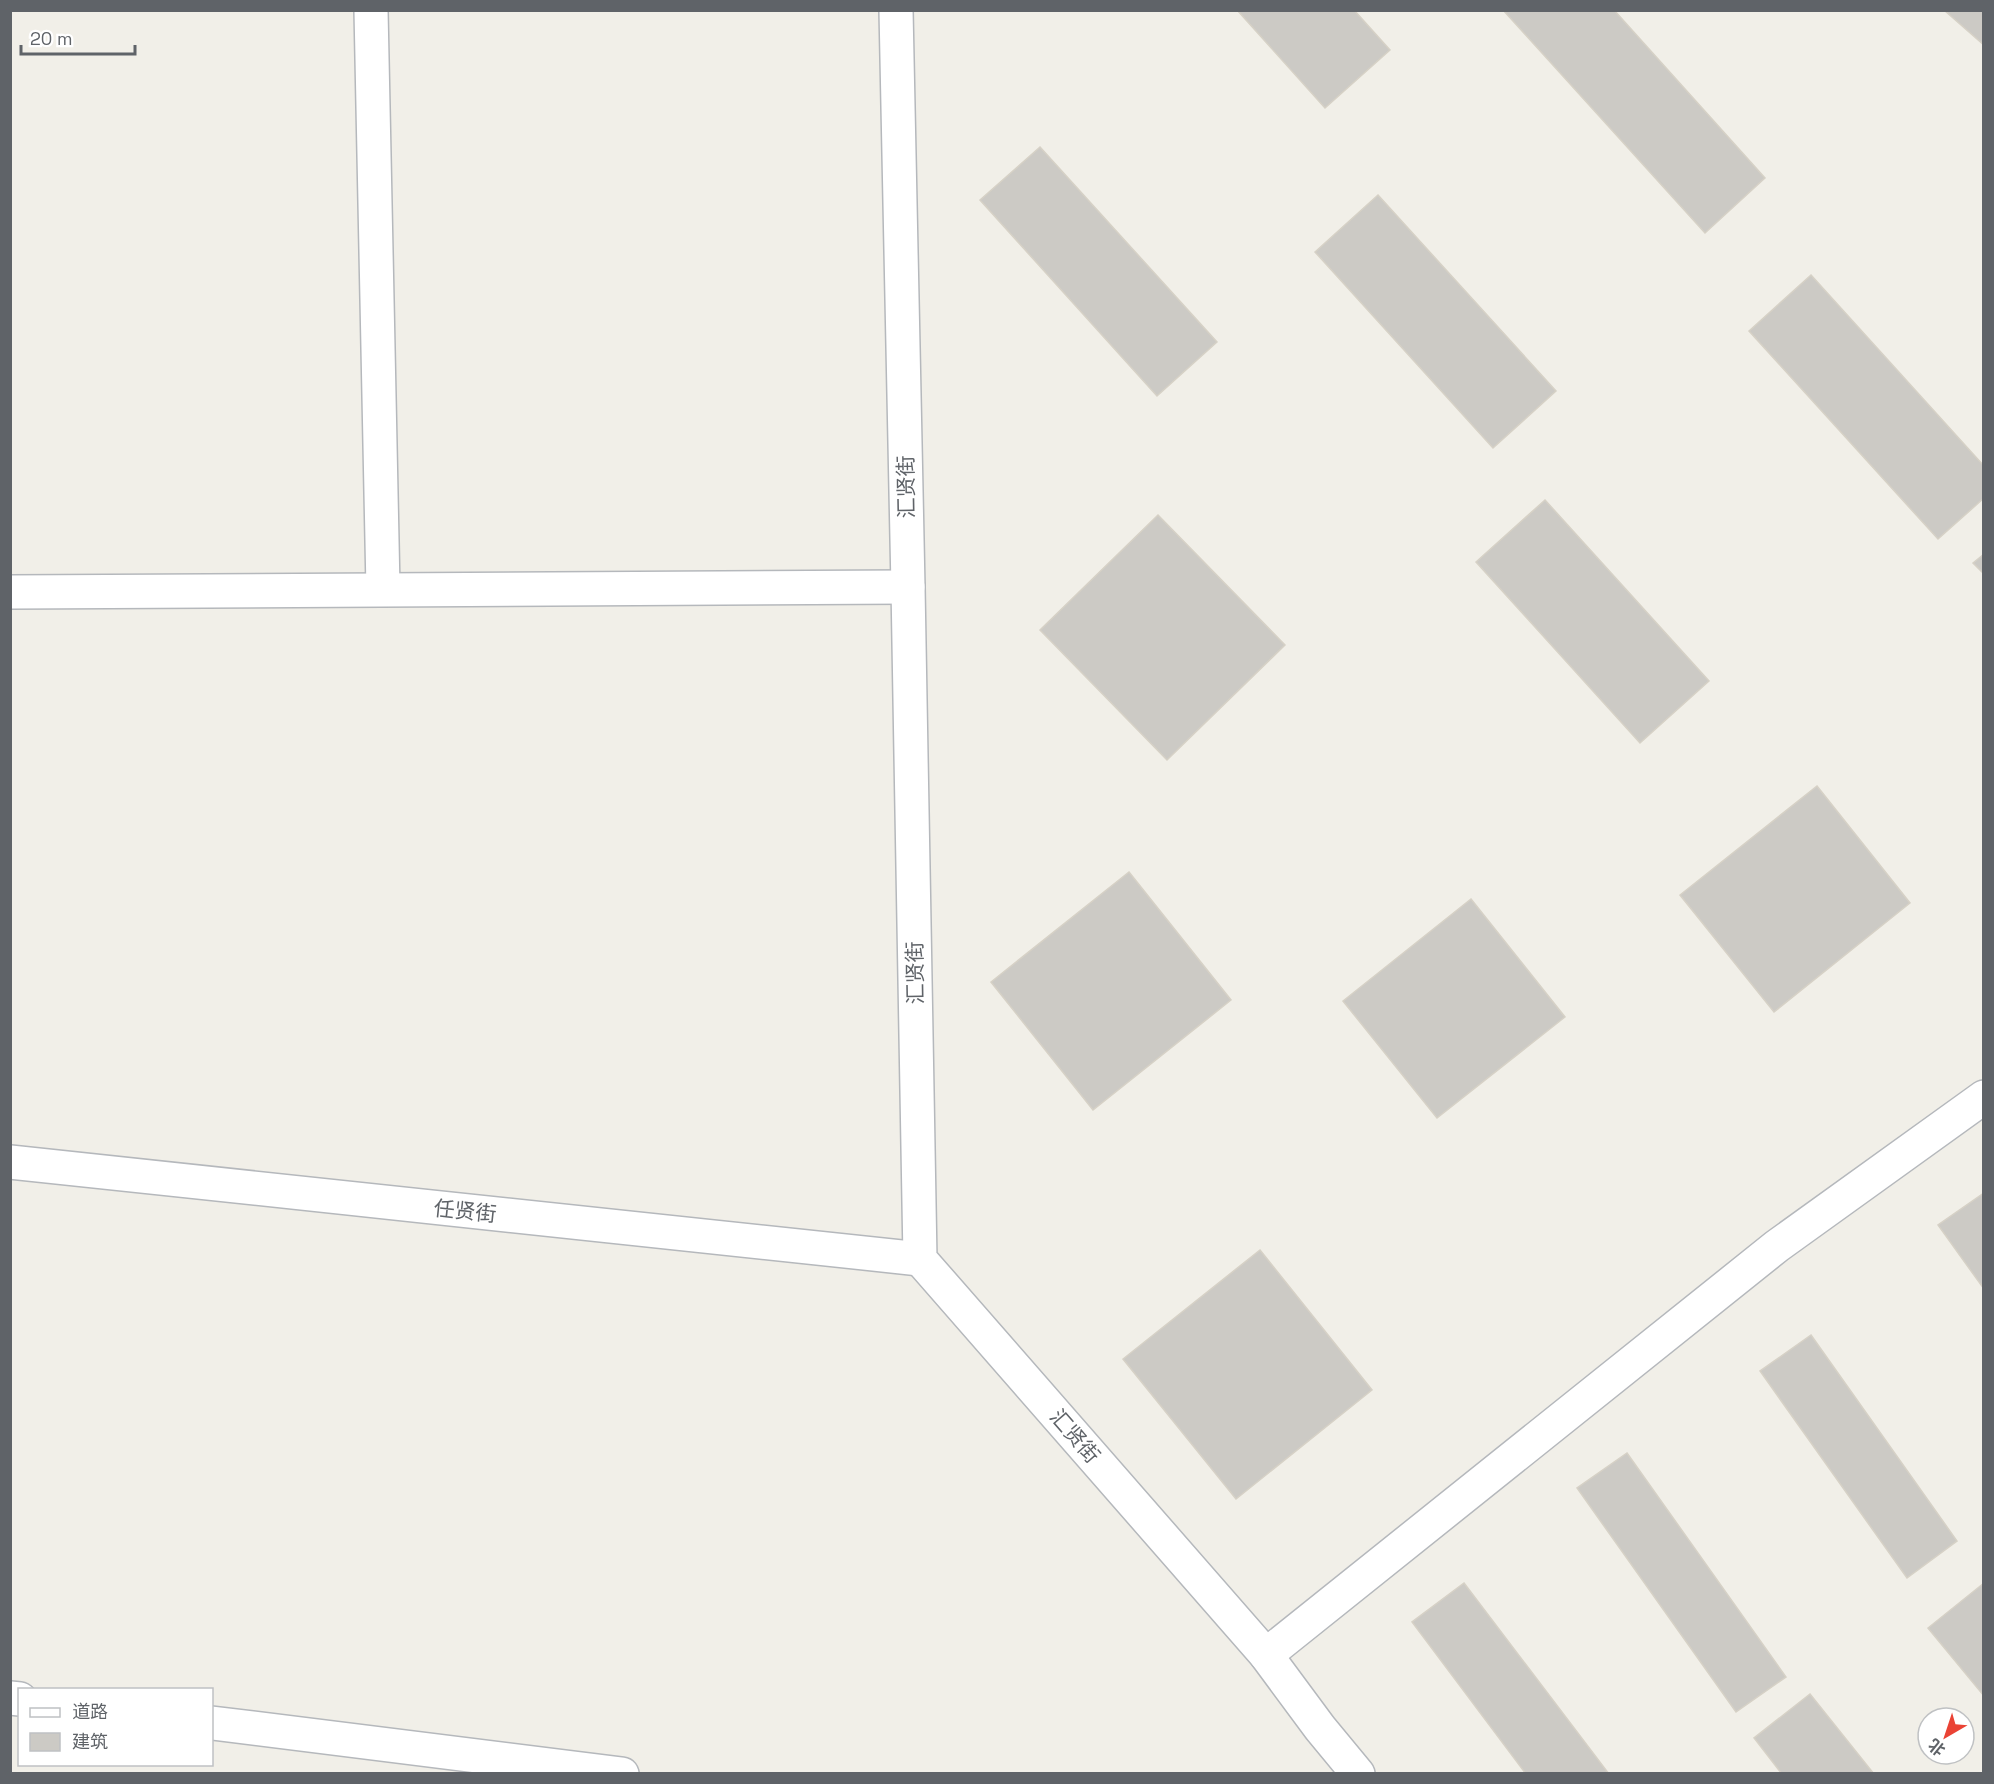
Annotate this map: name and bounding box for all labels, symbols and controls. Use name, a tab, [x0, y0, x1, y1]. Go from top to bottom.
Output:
scale bar	[21, 18, 135, 56]
text: 20 m	[30, 27, 73, 50]
street label: 汇贤街	[892, 455, 920, 519]
street label: 汇贤街	[901, 941, 929, 1005]
street label: 任贤街	[432, 1194, 498, 1228]
street label: 汇贤街	[1044, 1403, 1106, 1469]
legend	[18, 1688, 213, 1766]
text: 道路	[72, 1700, 108, 1723]
north arrow	[1916, 1706, 1976, 1766]
text: 建筑	[72, 1730, 108, 1753]
text: 北	[1924, 1734, 1950, 1760]

